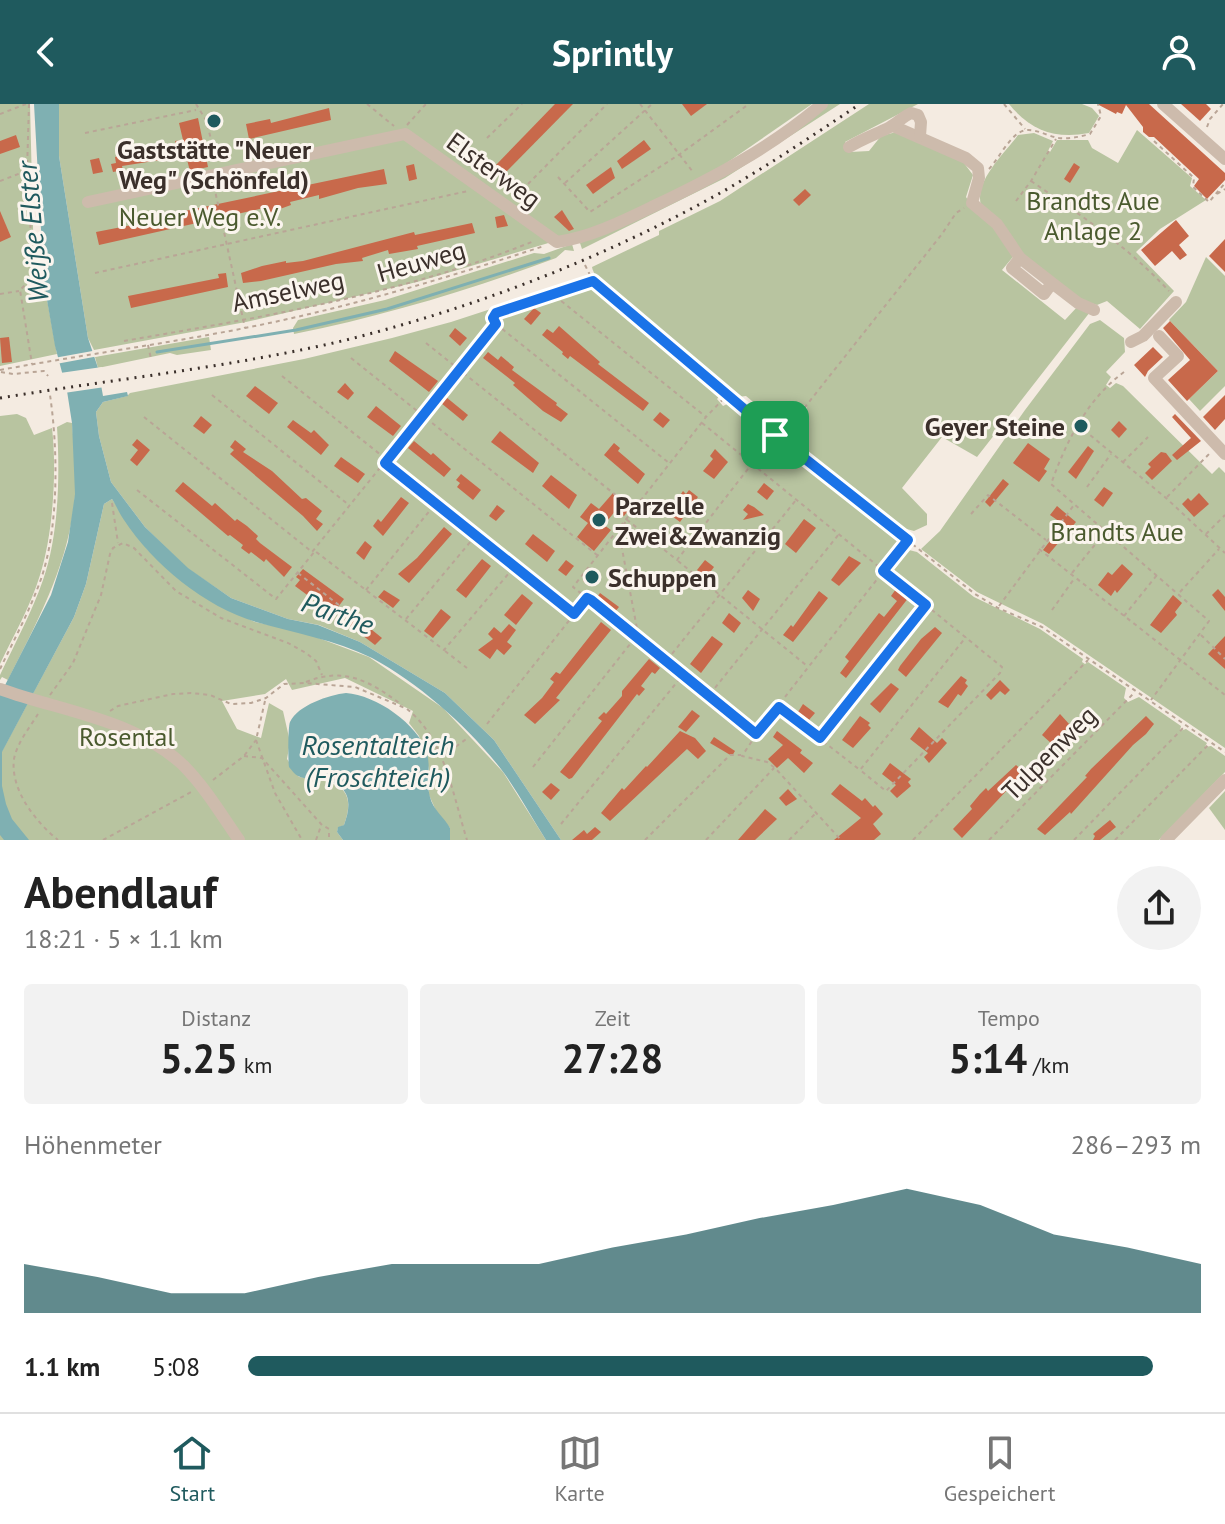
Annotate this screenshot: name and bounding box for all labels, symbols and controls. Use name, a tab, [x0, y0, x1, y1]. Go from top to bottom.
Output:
text: Sprintly	[552, 29, 673, 76]
icon: back	[24, 30, 68, 74]
icon: person	[1157, 30, 1201, 74]
marker: Gaststätte "Neuer Weg" (Schönfeld)	[205, 112, 223, 130]
street label: Elsterweg	[440, 125, 548, 215]
place label: Gaststätte "Neuer Weg" (Schönfeld)	[117, 133, 312, 196]
water label: Weiße Elster	[7, 158, 57, 304]
park label: Brandts Aue Anlage 2	[1026, 184, 1160, 247]
park label: Neuer Weg e.V.	[119, 200, 281, 233]
street label: Heuweg	[373, 233, 469, 289]
street label: Amselweg	[229, 263, 347, 319]
pin	[741, 401, 809, 469]
place label: Geyer Steine	[925, 410, 1065, 443]
icon: arrive	[753, 413, 797, 457]
marker: Geyer Steine	[1072, 417, 1090, 435]
place label: Parzelle Zwei&Zwanzig	[615, 489, 781, 552]
marker: Parzelle Zwei&Zwanzig	[590, 511, 608, 529]
park label: Brandts Aue	[1050, 515, 1184, 548]
place label: Schuppen	[608, 561, 717, 594]
marker: Schuppen	[583, 568, 601, 586]
water label: Parthe	[297, 583, 379, 643]
street label: Tulpenweg	[995, 699, 1103, 807]
park label: Rosental	[79, 720, 175, 753]
water label: Rosentalteich (Froschteich)	[302, 726, 454, 795]
text: Abendlauf	[24, 863, 217, 920]
button: share	[1117, 866, 1201, 950]
text: 18:21 · 5 × 1.1 km	[24, 922, 223, 955]
text: Distanz	[181, 1004, 251, 1032]
text: Zeit	[595, 1004, 630, 1032]
text: Tempo	[978, 1004, 1040, 1032]
text: 5.25	[160, 1032, 238, 1084]
text: 27:28	[562, 1032, 663, 1084]
text: 5:14	[948, 1032, 1027, 1084]
text: km	[238, 1051, 272, 1079]
text: /km	[1027, 1051, 1069, 1079]
text: Höhenmeter	[24, 1128, 162, 1161]
text: 286–293 m	[1071, 1128, 1201, 1161]
text: 1.1 km	[24, 1350, 100, 1383]
text: 5:08	[152, 1350, 200, 1383]
tab: Start	[170, 1431, 215, 1507]
tab: Karte	[554, 1431, 605, 1507]
tab: Gespeichert	[944, 1431, 1055, 1507]

